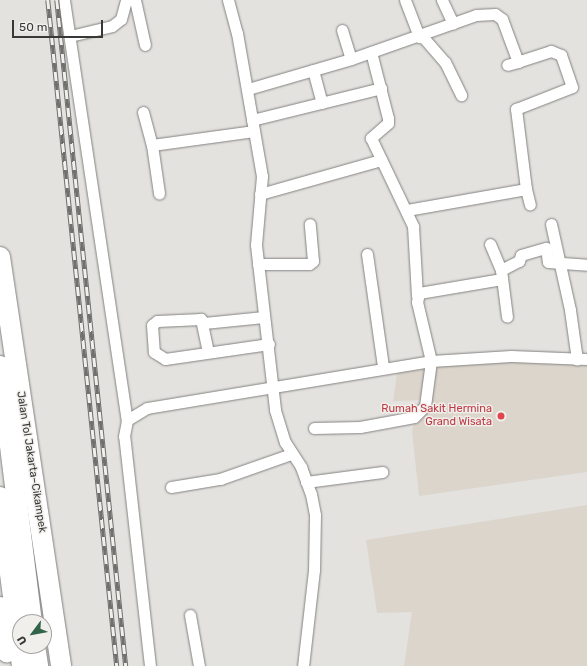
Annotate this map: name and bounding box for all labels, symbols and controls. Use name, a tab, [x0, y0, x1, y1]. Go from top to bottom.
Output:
scale bar	[14, 12, 105, 38]
text: 50 m	[19, 20, 47, 34]
street label: Jalan Tol Jakarta–Cikampek	[13, 390, 49, 534]
place label: Rumah Sakit Hermina Grand Wisata	[381, 403, 492, 429]
marker: Rumah Sakit Hermina Grand Wisata	[495, 410, 507, 422]
north arrow	[12, 614, 52, 654]
text: U	[15, 633, 30, 647]

